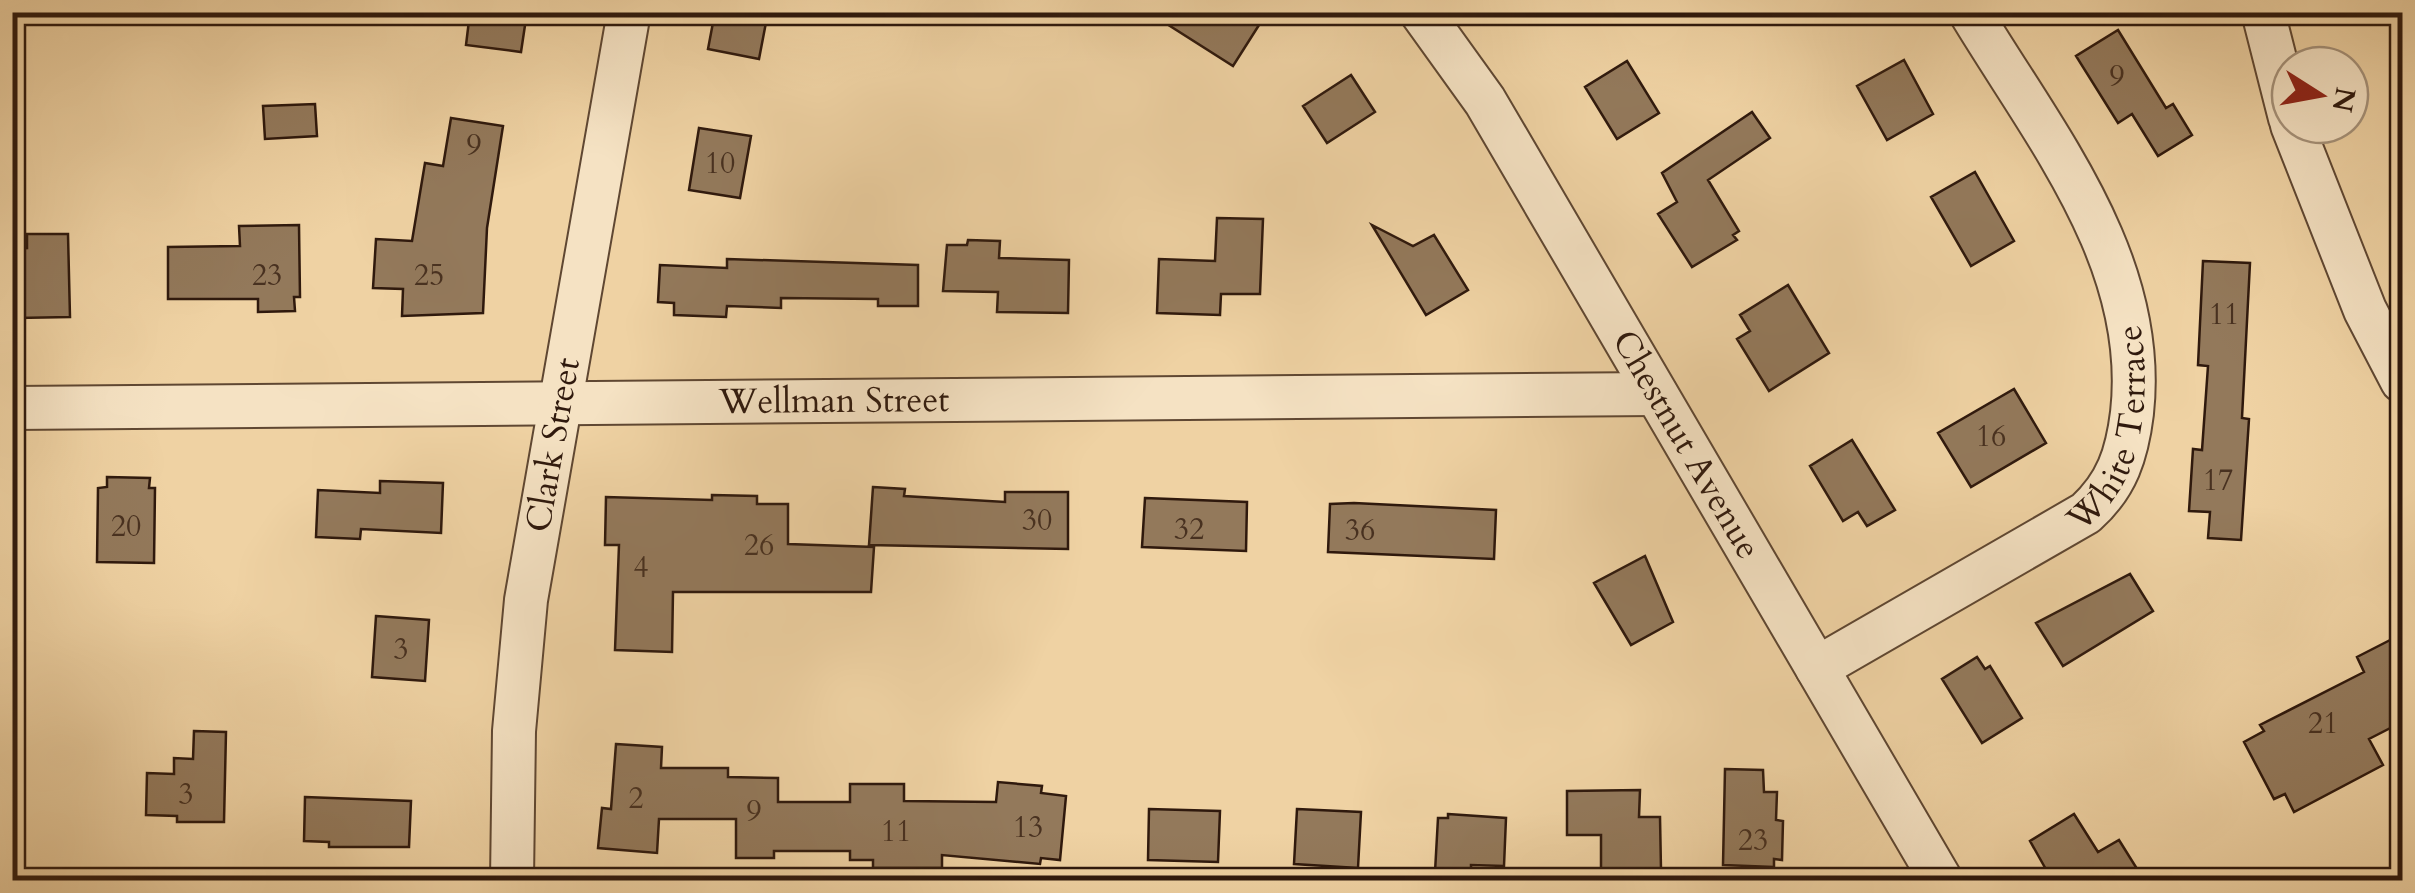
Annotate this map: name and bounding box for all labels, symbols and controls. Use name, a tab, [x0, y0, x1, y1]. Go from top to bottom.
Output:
north arrow	[2270, 45, 2370, 145]
house number: 9	[2109, 56, 2125, 97]
text: N	[2323, 84, 2365, 115]
house number: 9	[466, 125, 482, 166]
house number: 10	[705, 143, 735, 184]
house number: 23	[252, 255, 282, 296]
house number: 25	[414, 255, 444, 296]
house number: 11	[2209, 294, 2239, 335]
street label: Chestnut Avenue	[1600, 321, 1772, 568]
street label: White Terrace	[2056, 322, 2158, 543]
street label: Clark Street	[514, 354, 592, 536]
street label: Wellman Street	[717, 376, 950, 426]
house number: 16	[1976, 416, 2006, 457]
house number: 17	[2203, 460, 2233, 501]
house number: 30	[1022, 500, 1052, 541]
house number: 20	[111, 506, 141, 547]
house number: 32	[1174, 509, 1204, 550]
house number: 36	[1345, 510, 1375, 551]
house number: 26	[744, 525, 774, 566]
house number: 4	[633, 547, 649, 588]
house number: 3	[393, 629, 409, 670]
house number: 21	[2308, 703, 2338, 744]
house number: 3	[178, 774, 194, 815]
house number: 2	[628, 778, 644, 819]
house number: 9	[746, 791, 762, 832]
house number: 13	[1013, 807, 1043, 848]
house number: 11	[881, 811, 911, 852]
house number: 23	[1738, 820, 1768, 861]

